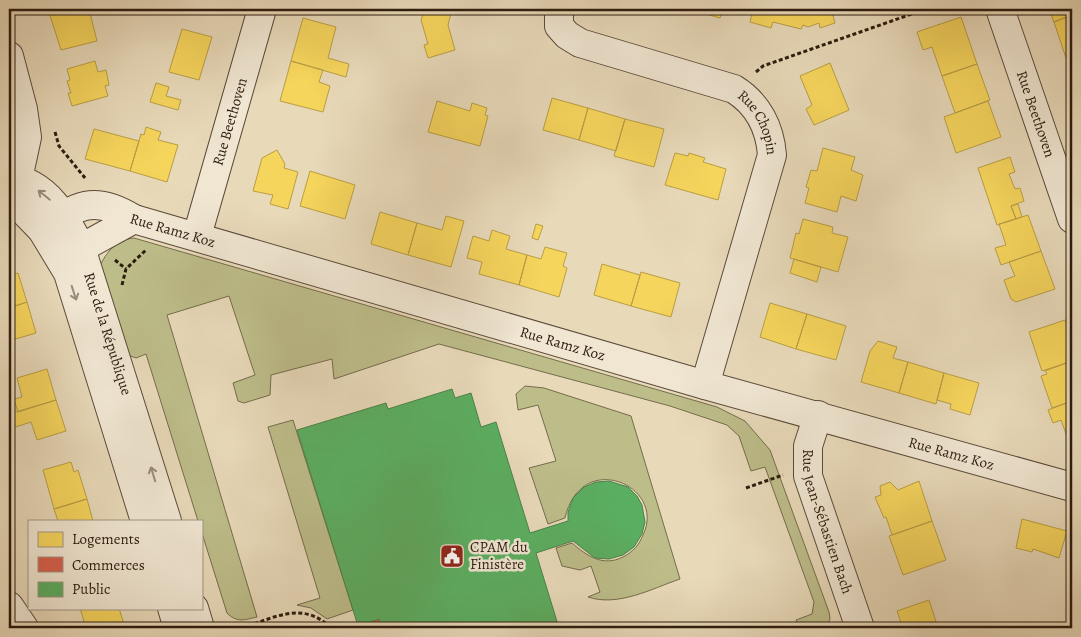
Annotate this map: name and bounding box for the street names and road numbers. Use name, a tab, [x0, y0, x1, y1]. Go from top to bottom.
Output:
street label: Rue Beethoven	[1012, 68, 1060, 160]
street label: Rue Beethoven	[208, 75, 252, 168]
street label: Rue Chopin	[733, 85, 782, 156]
street label: Rue Ramz Koz	[128, 208, 218, 252]
street label: Rue de la République	[79, 270, 137, 398]
street label: Rue Ramz Koz	[518, 322, 608, 366]
street label: Rue Ramz Koz	[906, 432, 997, 475]
street label: Rue Jean-Sébastien Bach	[798, 449, 858, 597]

